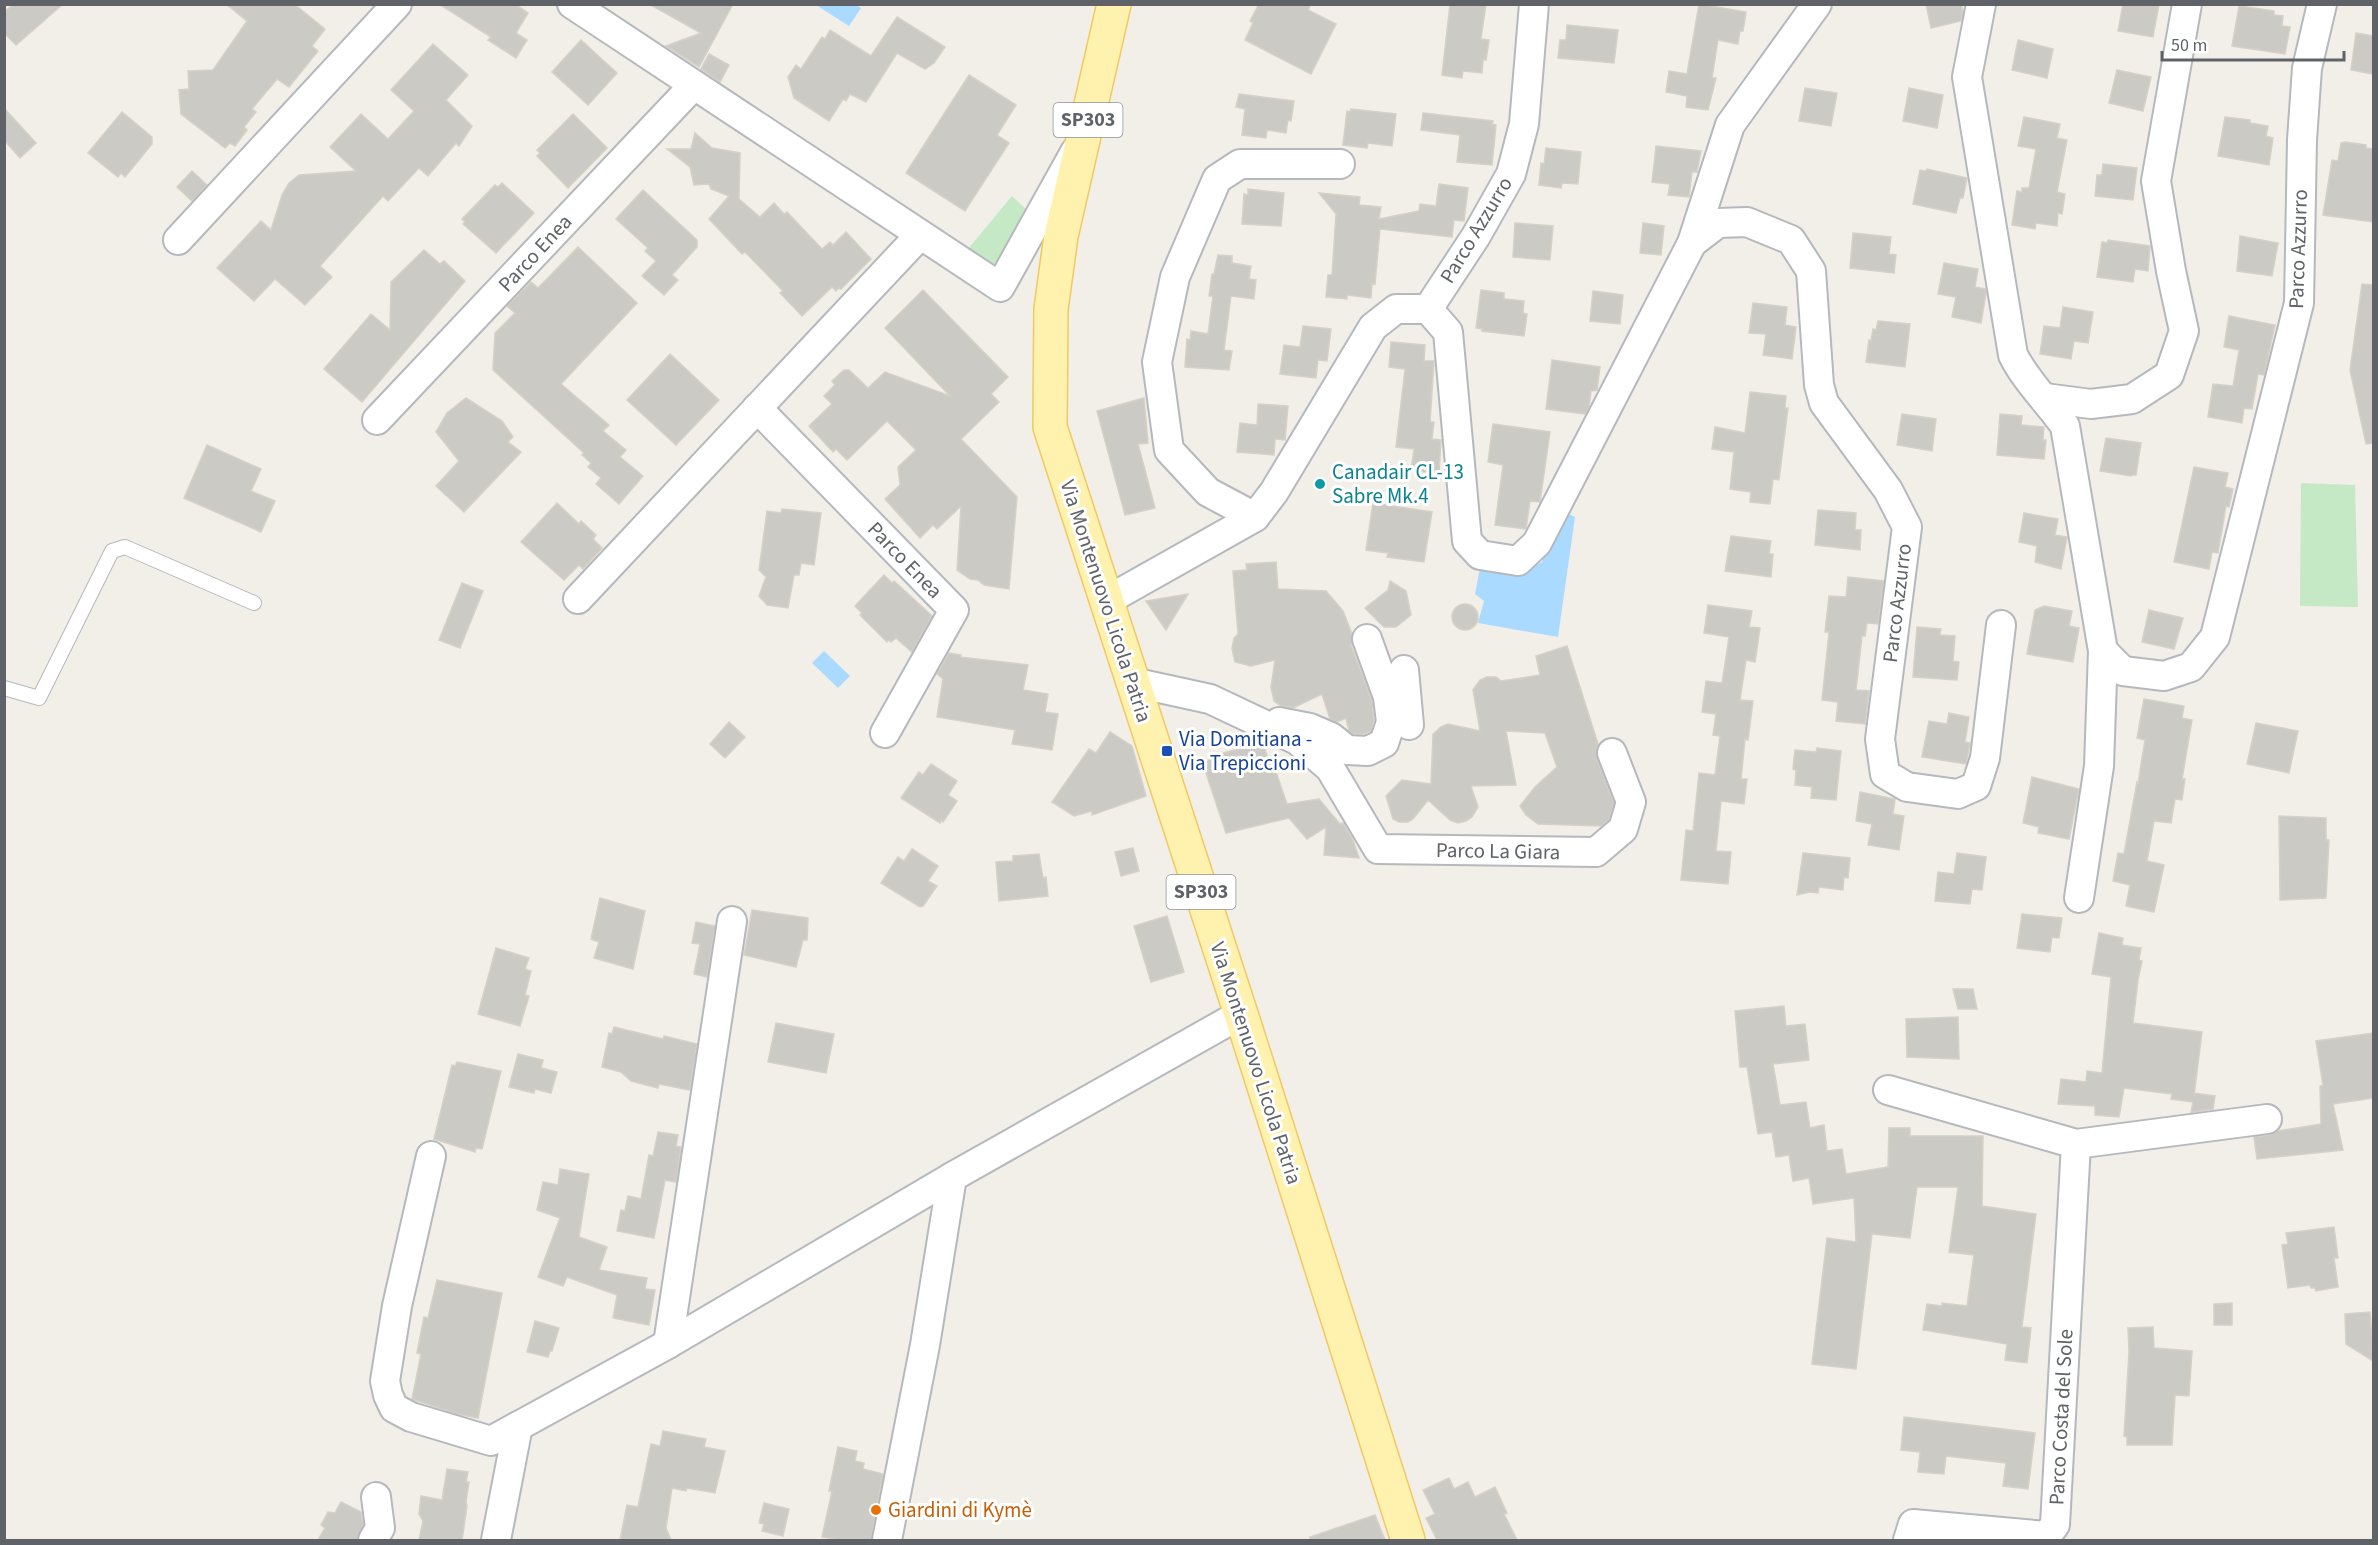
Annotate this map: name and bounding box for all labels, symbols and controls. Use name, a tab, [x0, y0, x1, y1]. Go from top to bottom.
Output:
scale bar	[2162, 24, 2344, 62]
text: 50 m	[2171, 33, 2207, 58]
road number: SP303	[1054, 103, 1122, 137]
street label: Parco Azzurro	[1432, 171, 1520, 289]
street label: Parco Azzurro	[2281, 189, 2315, 309]
street label: Parco Enea	[491, 207, 579, 299]
place label: Canadair CL-13 Sabre Mk.4	[1332, 457, 1464, 511]
street label: Via Montenuovo Licola Patria	[1053, 476, 1159, 726]
marker: Canadair CL-13 Sabre Mk.4	[1313, 477, 1327, 491]
street label: Parco Enea	[861, 515, 949, 605]
street label: Parco Azzurro	[1875, 542, 1919, 664]
place label: Via Domitiana - Via Trepiccioni	[1179, 724, 1312, 778]
marker: Via Domitiana - Via Trepiccioni	[1160, 744, 1174, 758]
street label: Parco La Giara	[1436, 835, 1560, 867]
road number: SP303	[1166, 875, 1236, 909]
street label: Via Montenuovo Licola Patria	[1203, 938, 1309, 1188]
street label: Parco Costa del Sole	[2041, 1328, 2081, 1506]
place label: Giardini di Kymè	[888, 1495, 1032, 1525]
marker: Giardini di Kymè	[869, 1503, 883, 1517]

